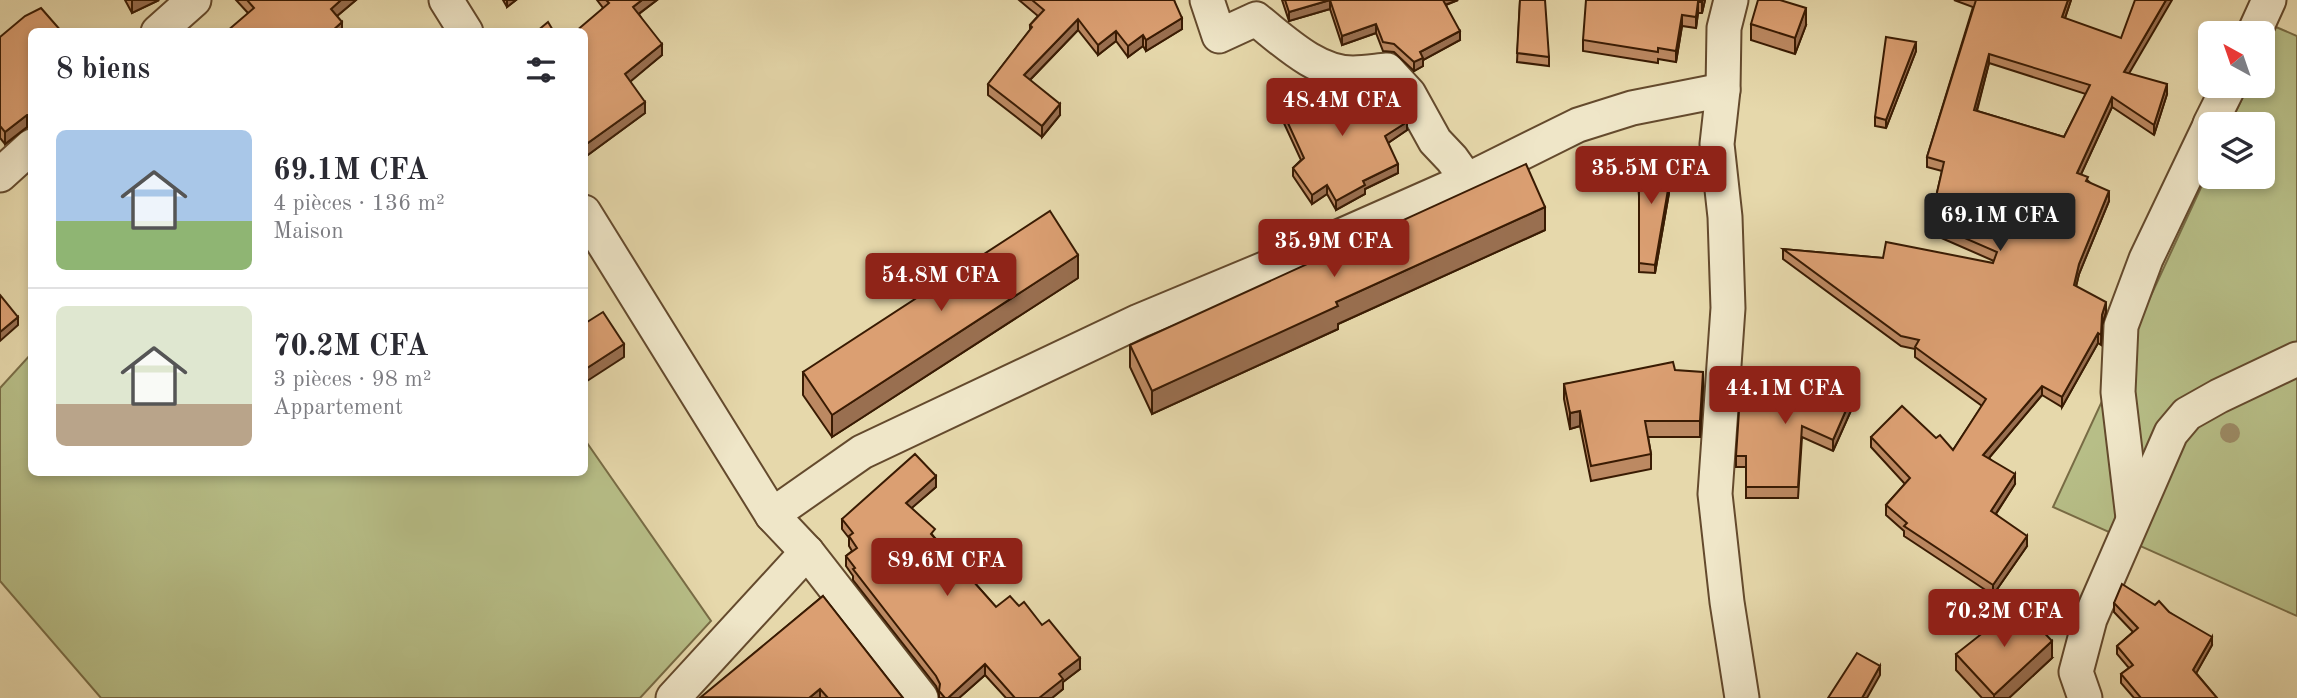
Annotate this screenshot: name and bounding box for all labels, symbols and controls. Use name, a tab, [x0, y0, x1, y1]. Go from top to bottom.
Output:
north arrow	[2198, 21, 2275, 98]
map controls	[2198, 21, 2275, 189]
icon: filters	[522, 51, 560, 89]
text: 8 biens	[56, 55, 150, 85]
pin: 48.4M CFA	[1262, 78, 1422, 138]
text: 48.4M CFA	[1282, 89, 1402, 112]
button: layers	[2198, 112, 2275, 189]
pin: 35.5M CFA	[1571, 146, 1731, 206]
text: 69.1M CFA	[273, 156, 429, 186]
text: 35.5M CFA	[1591, 157, 1711, 180]
icon: home	[112, 158, 196, 242]
text: 4 pièces · 136 m²	[273, 192, 445, 215]
pin: 69.1M CFA	[1920, 194, 2080, 253]
text: 69.1M CFA	[1940, 204, 2060, 227]
pin: 35.9M CFA	[1254, 219, 1414, 279]
text: Maison	[273, 220, 344, 243]
text: 35.9M CFA	[1274, 230, 1394, 253]
pin: 54.8M CFA	[861, 254, 1021, 313]
text: 54.8M CFA	[881, 264, 1001, 287]
text: 70.2M CFA	[273, 332, 429, 362]
icon: home	[112, 334, 196, 418]
pin: 44.1M CFA	[1705, 366, 1865, 426]
text: 3 pièces · 98 m²	[273, 368, 432, 391]
text: 44.1M CFA	[1725, 377, 1845, 400]
text: Appartement	[273, 396, 403, 419]
pin: 89.6M CFA	[867, 538, 1027, 598]
text: 89.6M CFA	[887, 549, 1007, 572]
pin: 70.2M CFA	[1924, 590, 2084, 649]
text: 70.2M CFA	[1944, 600, 2064, 623]

